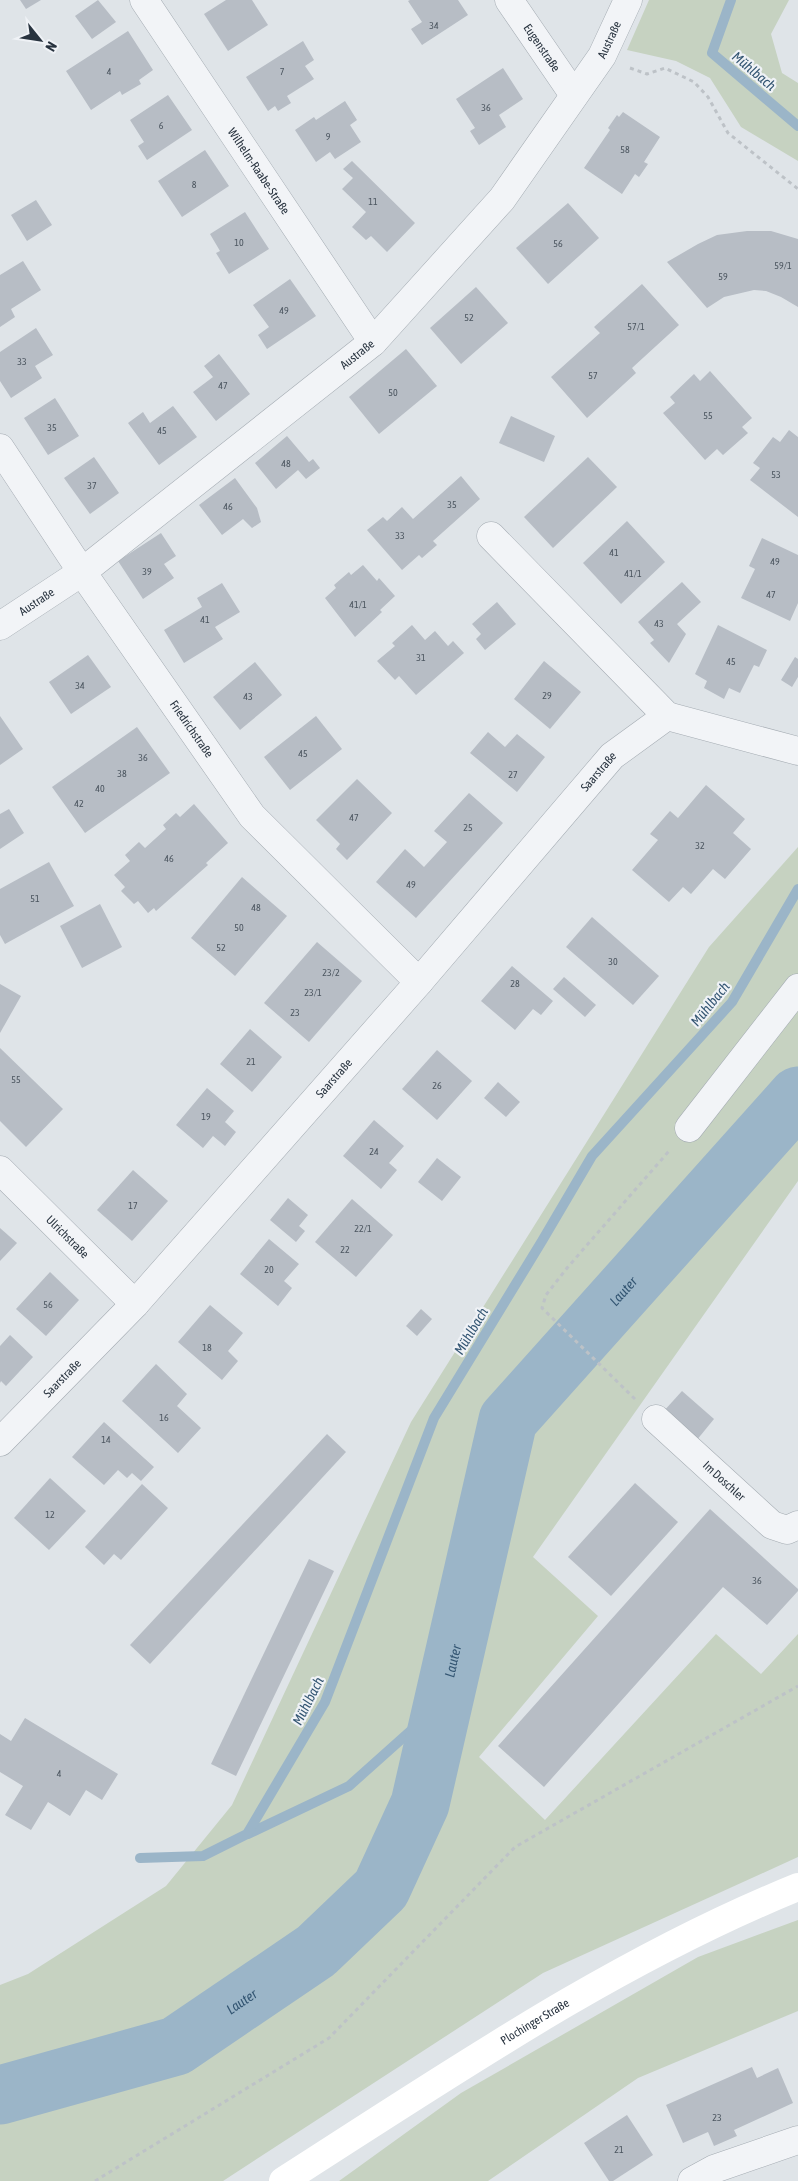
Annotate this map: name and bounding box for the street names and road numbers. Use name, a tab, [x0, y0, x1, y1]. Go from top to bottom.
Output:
street label: Austraße	[595, 19, 624, 61]
street label: Eugenstraße	[520, 21, 563, 74]
street label: Wilhelm-Raabe-Straße	[225, 125, 292, 217]
street label: Austraße	[337, 337, 377, 372]
street label: Austraße	[16, 585, 57, 618]
street label: Friedrichstraße	[167, 698, 216, 760]
street label: Saarstraße	[578, 748, 619, 794]
street label: Saarstraße	[313, 1056, 355, 1101]
street label: Ulrichstraße	[43, 1213, 92, 1261]
street label: Saarstraße	[41, 1357, 84, 1400]
street label: Im Doschler	[700, 1458, 748, 1504]
street label: Plochinger Straße	[498, 1996, 572, 2048]

